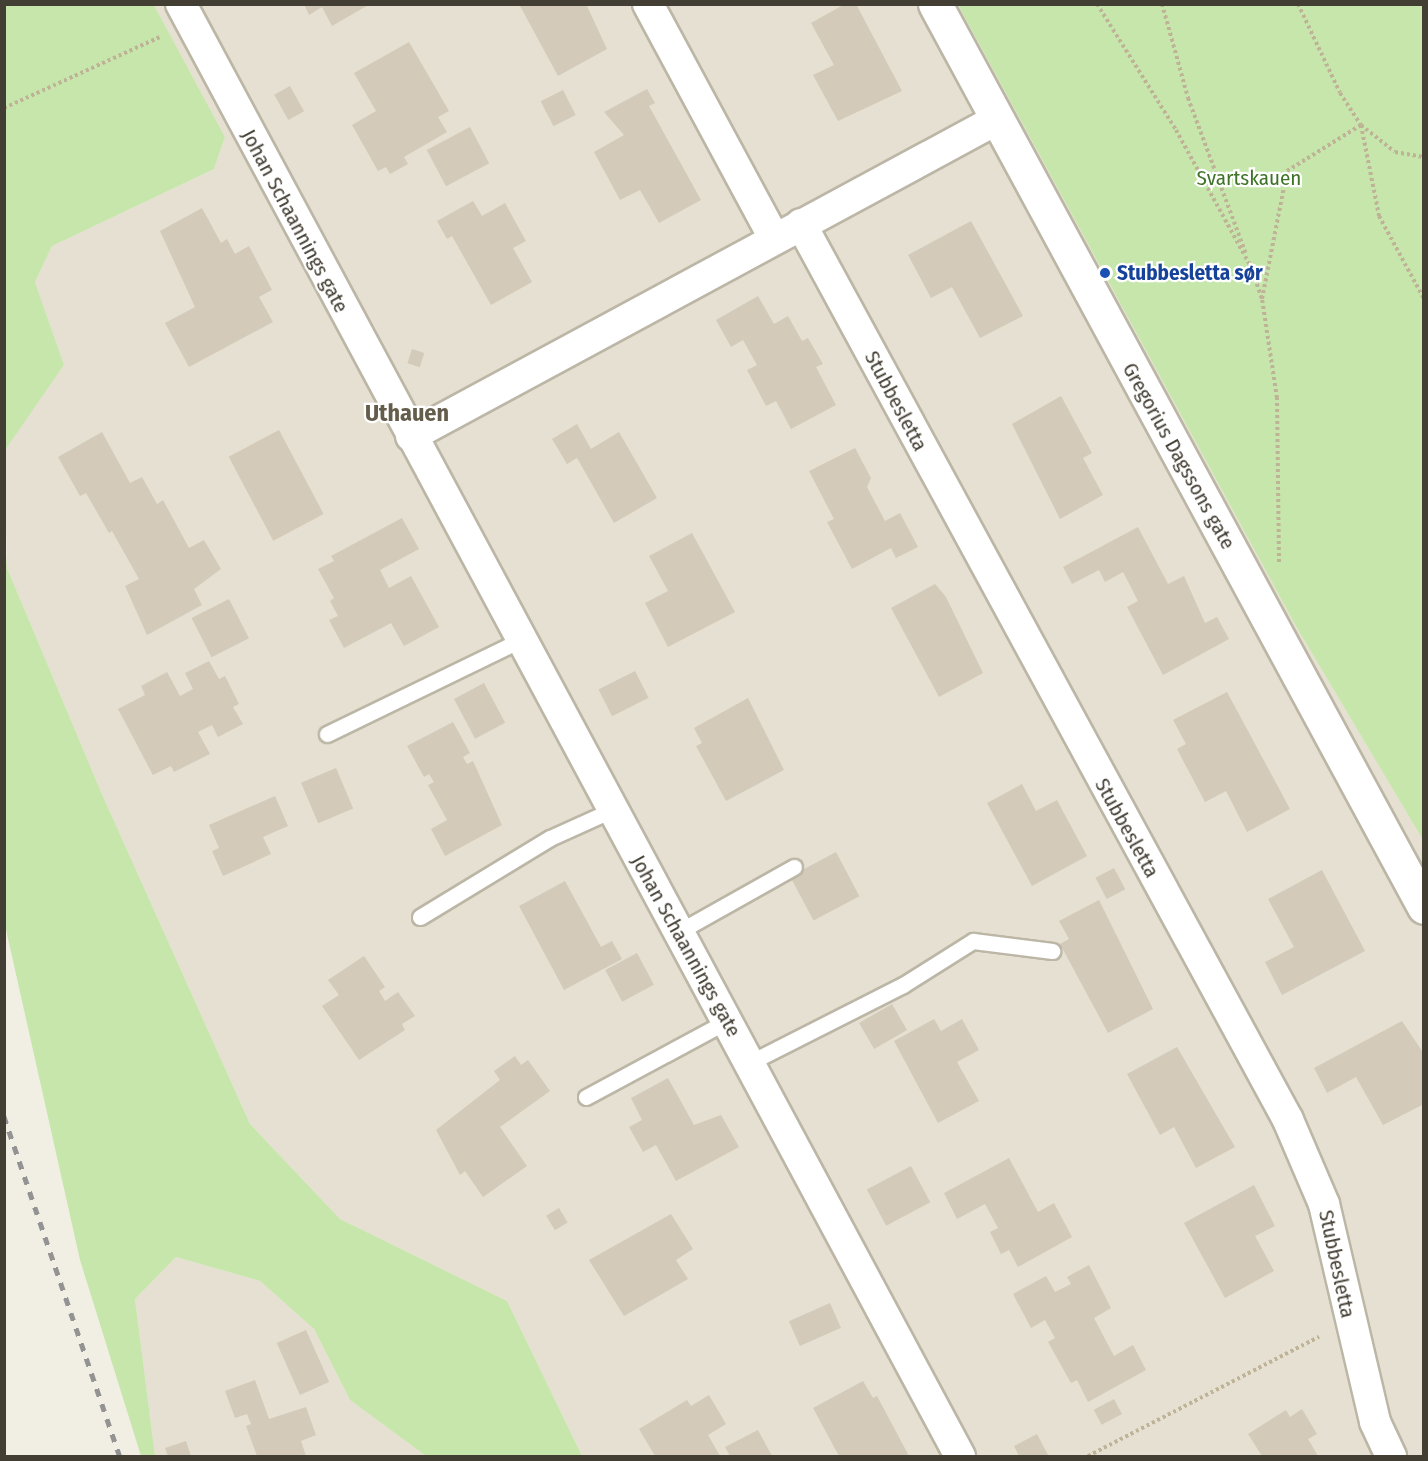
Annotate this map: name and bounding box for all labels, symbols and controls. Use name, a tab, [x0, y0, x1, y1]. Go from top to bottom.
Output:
street label: Johan Schaannings gate	[236, 125, 354, 317]
park label: Svartskauen	[1197, 165, 1301, 191]
place label: Stubbesletta sør	[1117, 260, 1263, 286]
marker: Stubbesletta sør	[1098, 266, 1112, 280]
street label: Stubbesletta	[859, 347, 933, 455]
street label: Gregorius Dagssons gate	[1117, 358, 1241, 554]
district label: Uthauen	[365, 400, 449, 428]
street label: Stubbesletta	[1089, 774, 1165, 882]
street label: Johan Schaannings gate	[626, 851, 746, 1041]
street label: Stubbesletta	[1313, 1208, 1361, 1320]

